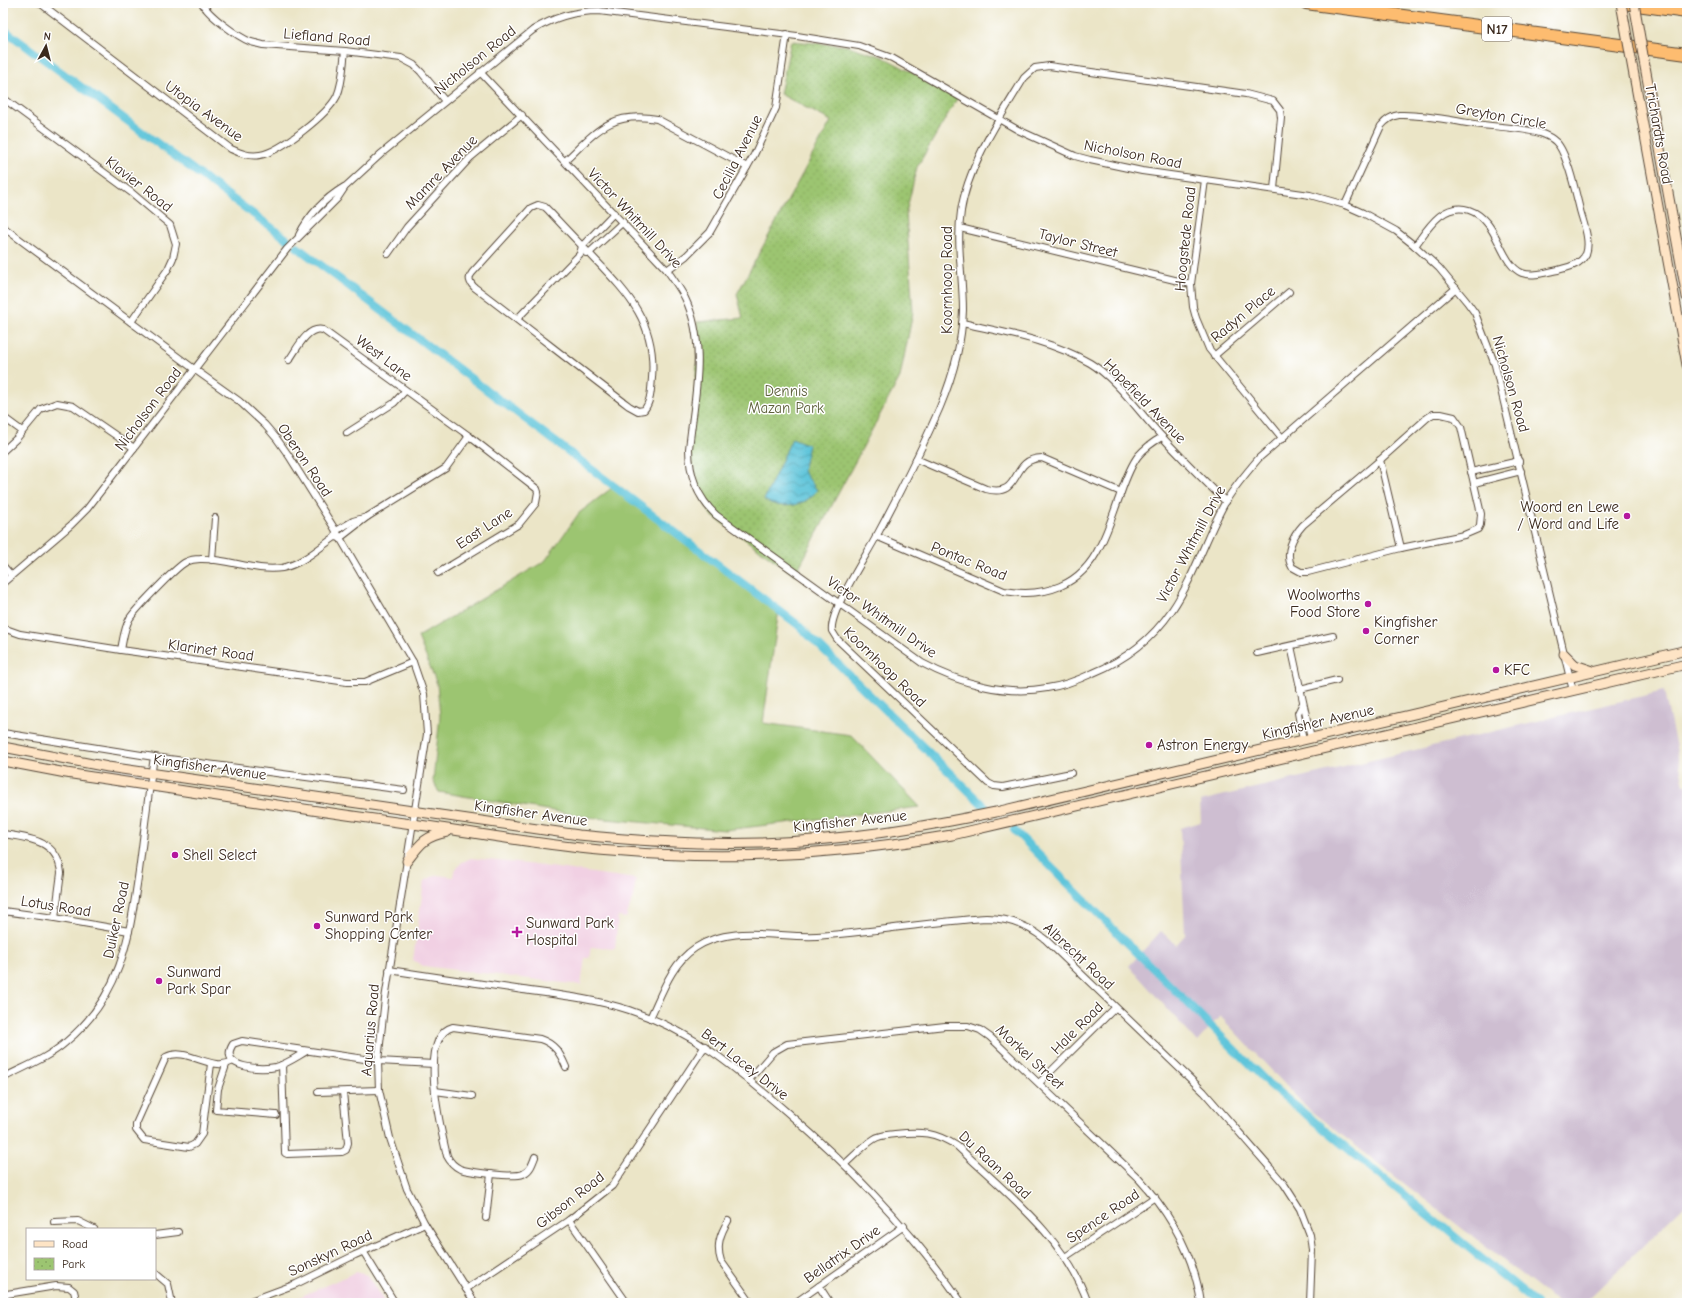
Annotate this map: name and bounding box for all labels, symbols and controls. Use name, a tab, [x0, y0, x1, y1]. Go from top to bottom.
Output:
road number: N17	[1482, 17, 1512, 41]
street label: Nicholson Road	[431, 22, 519, 98]
street label: Liefland Road	[283, 24, 371, 50]
north arrow	[26, 26, 66, 66]
text: N	[43, 30, 52, 43]
street label: Utopia Avenue	[162, 77, 247, 146]
street label: Trichardts Road	[1641, 82, 1677, 186]
street label: Greyton Circle	[1454, 99, 1548, 133]
street label: Cecilia Avenue	[708, 111, 766, 202]
street label: Mamre Avenue	[401, 131, 481, 213]
street label: Nicholson Road	[1082, 136, 1184, 172]
street label: Klavier Road	[102, 152, 176, 216]
street label: Victor Whitmill Drive	[584, 164, 686, 272]
street label: Hoogstede Road	[1171, 186, 1199, 292]
street label: Taylor Street	[1037, 225, 1120, 262]
street label: Koornhoop Road	[938, 226, 956, 334]
street label: Radyn Place	[1207, 282, 1279, 346]
street label: West Lane	[352, 331, 416, 385]
street label: Nicholson Road	[1489, 334, 1533, 434]
street label: Hopefield Avenue	[1100, 355, 1190, 448]
street label: Nicholson Road	[111, 364, 185, 454]
park label: Dennis Mazan Park	[748, 382, 825, 417]
street label: Oberon Road	[274, 420, 336, 500]
street label: Victor Whitmill Drive	[1153, 482, 1230, 606]
place label: Woord en Lewe / Word and Life	[1517, 498, 1619, 533]
street label: East Lane	[453, 503, 516, 553]
marker: Woord en Lewe / Word and Life	[1622, 511, 1632, 521]
street label: Pontac Road	[928, 538, 1010, 584]
street label: Victor Whitmill Drive	[824, 572, 941, 662]
place label: Woolworths Food Store	[1287, 586, 1360, 621]
marker: Woolworths Food Store	[1363, 599, 1373, 609]
place label: Kingfisher Corner	[1374, 613, 1437, 648]
street label: Koornhoop Road	[840, 623, 930, 711]
marker: Kingfisher Corner	[1361, 626, 1371, 636]
street label: Klarinet Road	[167, 635, 255, 665]
place label: KFC	[1504, 661, 1530, 679]
marker: KFC	[1491, 665, 1501, 675]
street label: Kingfisher Avenue	[1260, 700, 1376, 744]
place label: Astron Energy	[1157, 736, 1248, 754]
marker: Astron Energy	[1144, 740, 1154, 750]
street label: Kingfisher Avenue	[152, 750, 268, 784]
street label: Kingfisher Avenue	[473, 796, 589, 830]
street label: Kingfisher Avenue	[792, 806, 908, 836]
place label: Shell Select	[183, 846, 257, 864]
marker: Shell Select	[170, 850, 180, 860]
street label: Duiker Road	[99, 880, 133, 960]
street label: Lotus Road	[20, 892, 92, 920]
place label: Sunward Park Shopping Center	[325, 908, 432, 943]
place label: Sunward Park Hospital	[526, 914, 615, 949]
street label: Albrecht Road	[1040, 919, 1118, 993]
marker: Sunward Park Shopping Center	[312, 921, 322, 931]
marker: Sunward Park Hospital	[511, 926, 523, 938]
place label: Sunward Park Spar	[167, 963, 231, 998]
marker: Sunward Park Spar	[154, 976, 164, 986]
street label: Aquarius Road	[357, 983, 383, 1077]
street label: Hale Road	[1047, 998, 1107, 1058]
street label: Morkel Street	[992, 1021, 1068, 1094]
street label: Bert Lacey Drive	[698, 1024, 793, 1104]
street label: Du Raan Road	[955, 1127, 1035, 1203]
street label: Gibson Road	[532, 1168, 608, 1232]
street label: Spence Road	[1063, 1185, 1143, 1247]
street label: Bellatrix Drive	[800, 1221, 884, 1287]
street label: Sonskyn Road	[285, 1226, 375, 1280]
legend	[26, 1228, 156, 1280]
text: Road	[62, 1237, 88, 1251]
text: Park	[62, 1257, 85, 1271]

